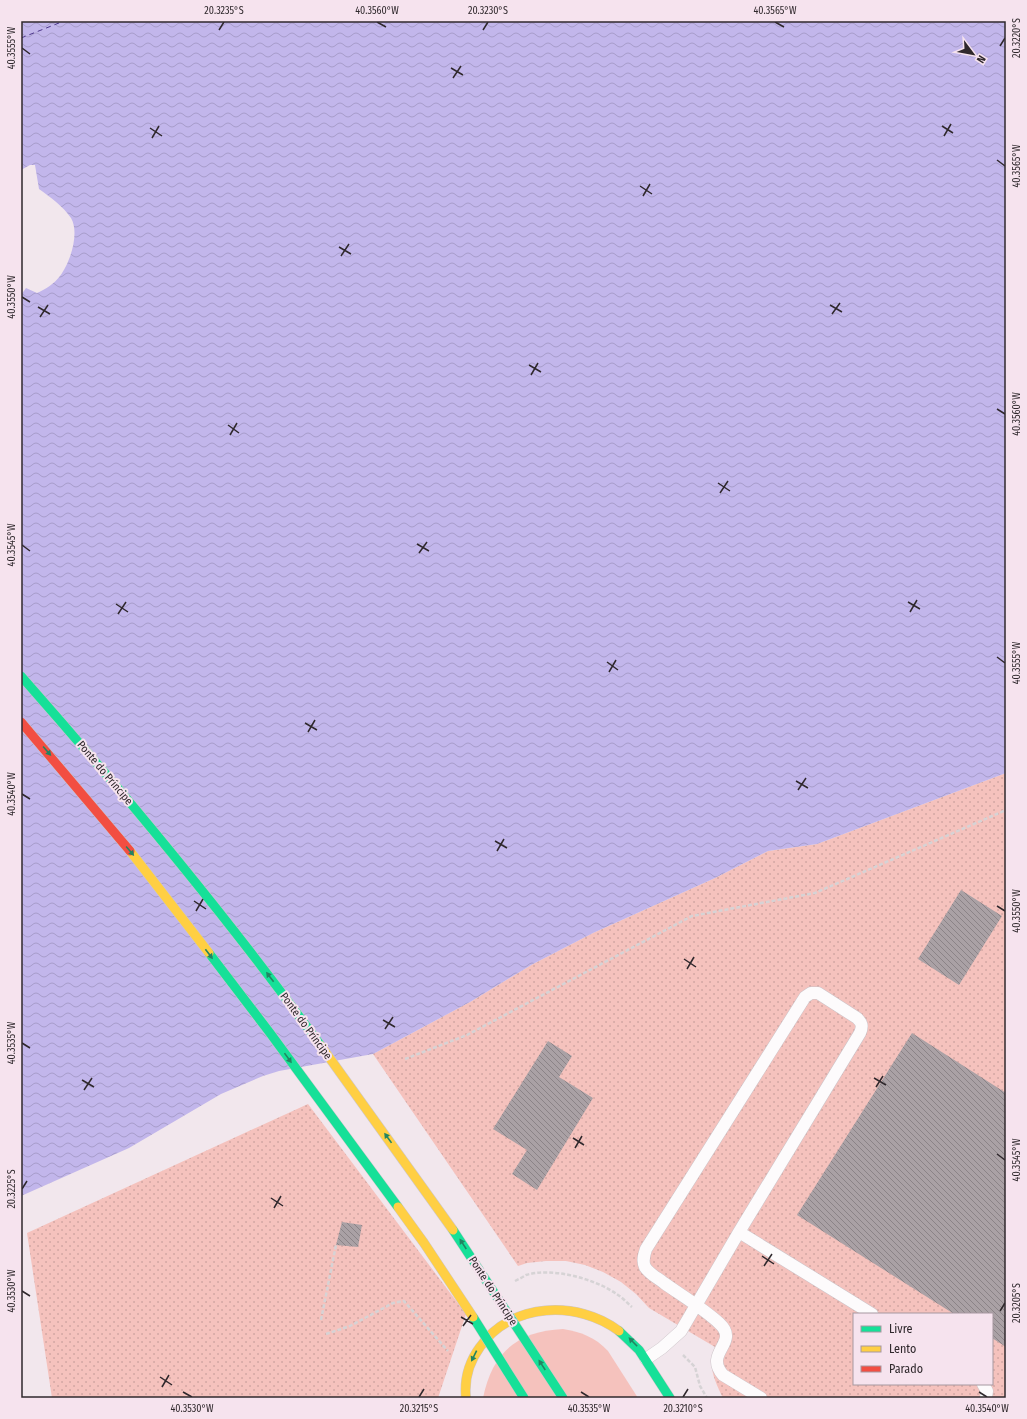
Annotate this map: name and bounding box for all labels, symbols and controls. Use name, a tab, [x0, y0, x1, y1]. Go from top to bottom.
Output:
text: 20.3235°S	[204, 5, 244, 17]
text: 40.3560°W	[355, 5, 399, 17]
text: 20.3230°S	[468, 5, 508, 17]
text: 40.3565°W	[754, 5, 797, 17]
text: 20.3220°S	[1011, 18, 1023, 58]
text: 40.3555°W	[6, 26, 18, 69]
north arrow	[953, 34, 993, 74]
text: N	[974, 53, 988, 65]
text: 40.3565°W	[1011, 144, 1023, 187]
text: 40.3550°W	[6, 275, 18, 319]
text: 40.3560°W	[1011, 392, 1023, 436]
text: 40.3545°W	[6, 523, 18, 566]
text: 40.3555°W	[1011, 641, 1023, 684]
street label: Ponte do Príncipe	[74, 738, 136, 808]
one-way arrow	[42, 746, 51, 757]
text: 40.3540°W	[6, 772, 18, 816]
one-way arrow	[126, 846, 135, 856]
text: 40.3550°W	[1011, 889, 1023, 933]
one-way arrow	[205, 949, 214, 960]
one-way arrow	[265, 972, 274, 983]
street label: Ponte do Príncipe	[277, 990, 335, 1062]
text: 40.3535°W	[6, 1021, 18, 1064]
one-way arrow	[284, 1053, 292, 1063]
one-way arrow	[384, 1133, 392, 1144]
text: 40.3545°W	[1011, 1138, 1023, 1181]
text: 20.3225°S	[6, 1169, 18, 1209]
one-way arrow	[460, 1238, 467, 1250]
street label: Ponte do Príncipe	[466, 1254, 520, 1328]
text: 40.3530°W	[6, 1269, 18, 1313]
text: 20.3205°S	[1011, 1283, 1023, 1323]
legend	[853, 1313, 993, 1385]
text: Livre	[889, 1322, 913, 1336]
one-way arrow	[628, 1337, 637, 1347]
text: Lento	[889, 1342, 916, 1356]
one-way arrow	[471, 1351, 477, 1362]
one-way arrow	[538, 1359, 545, 1371]
text: Parado	[889, 1362, 923, 1376]
text: 40.3530°W	[170, 1403, 214, 1415]
text: 20.3215°S	[400, 1403, 438, 1415]
text: 40.3535°W	[568, 1403, 611, 1415]
text: 20.3210°S	[663, 1403, 703, 1415]
text: 40.3540°W	[965, 1403, 1009, 1415]

